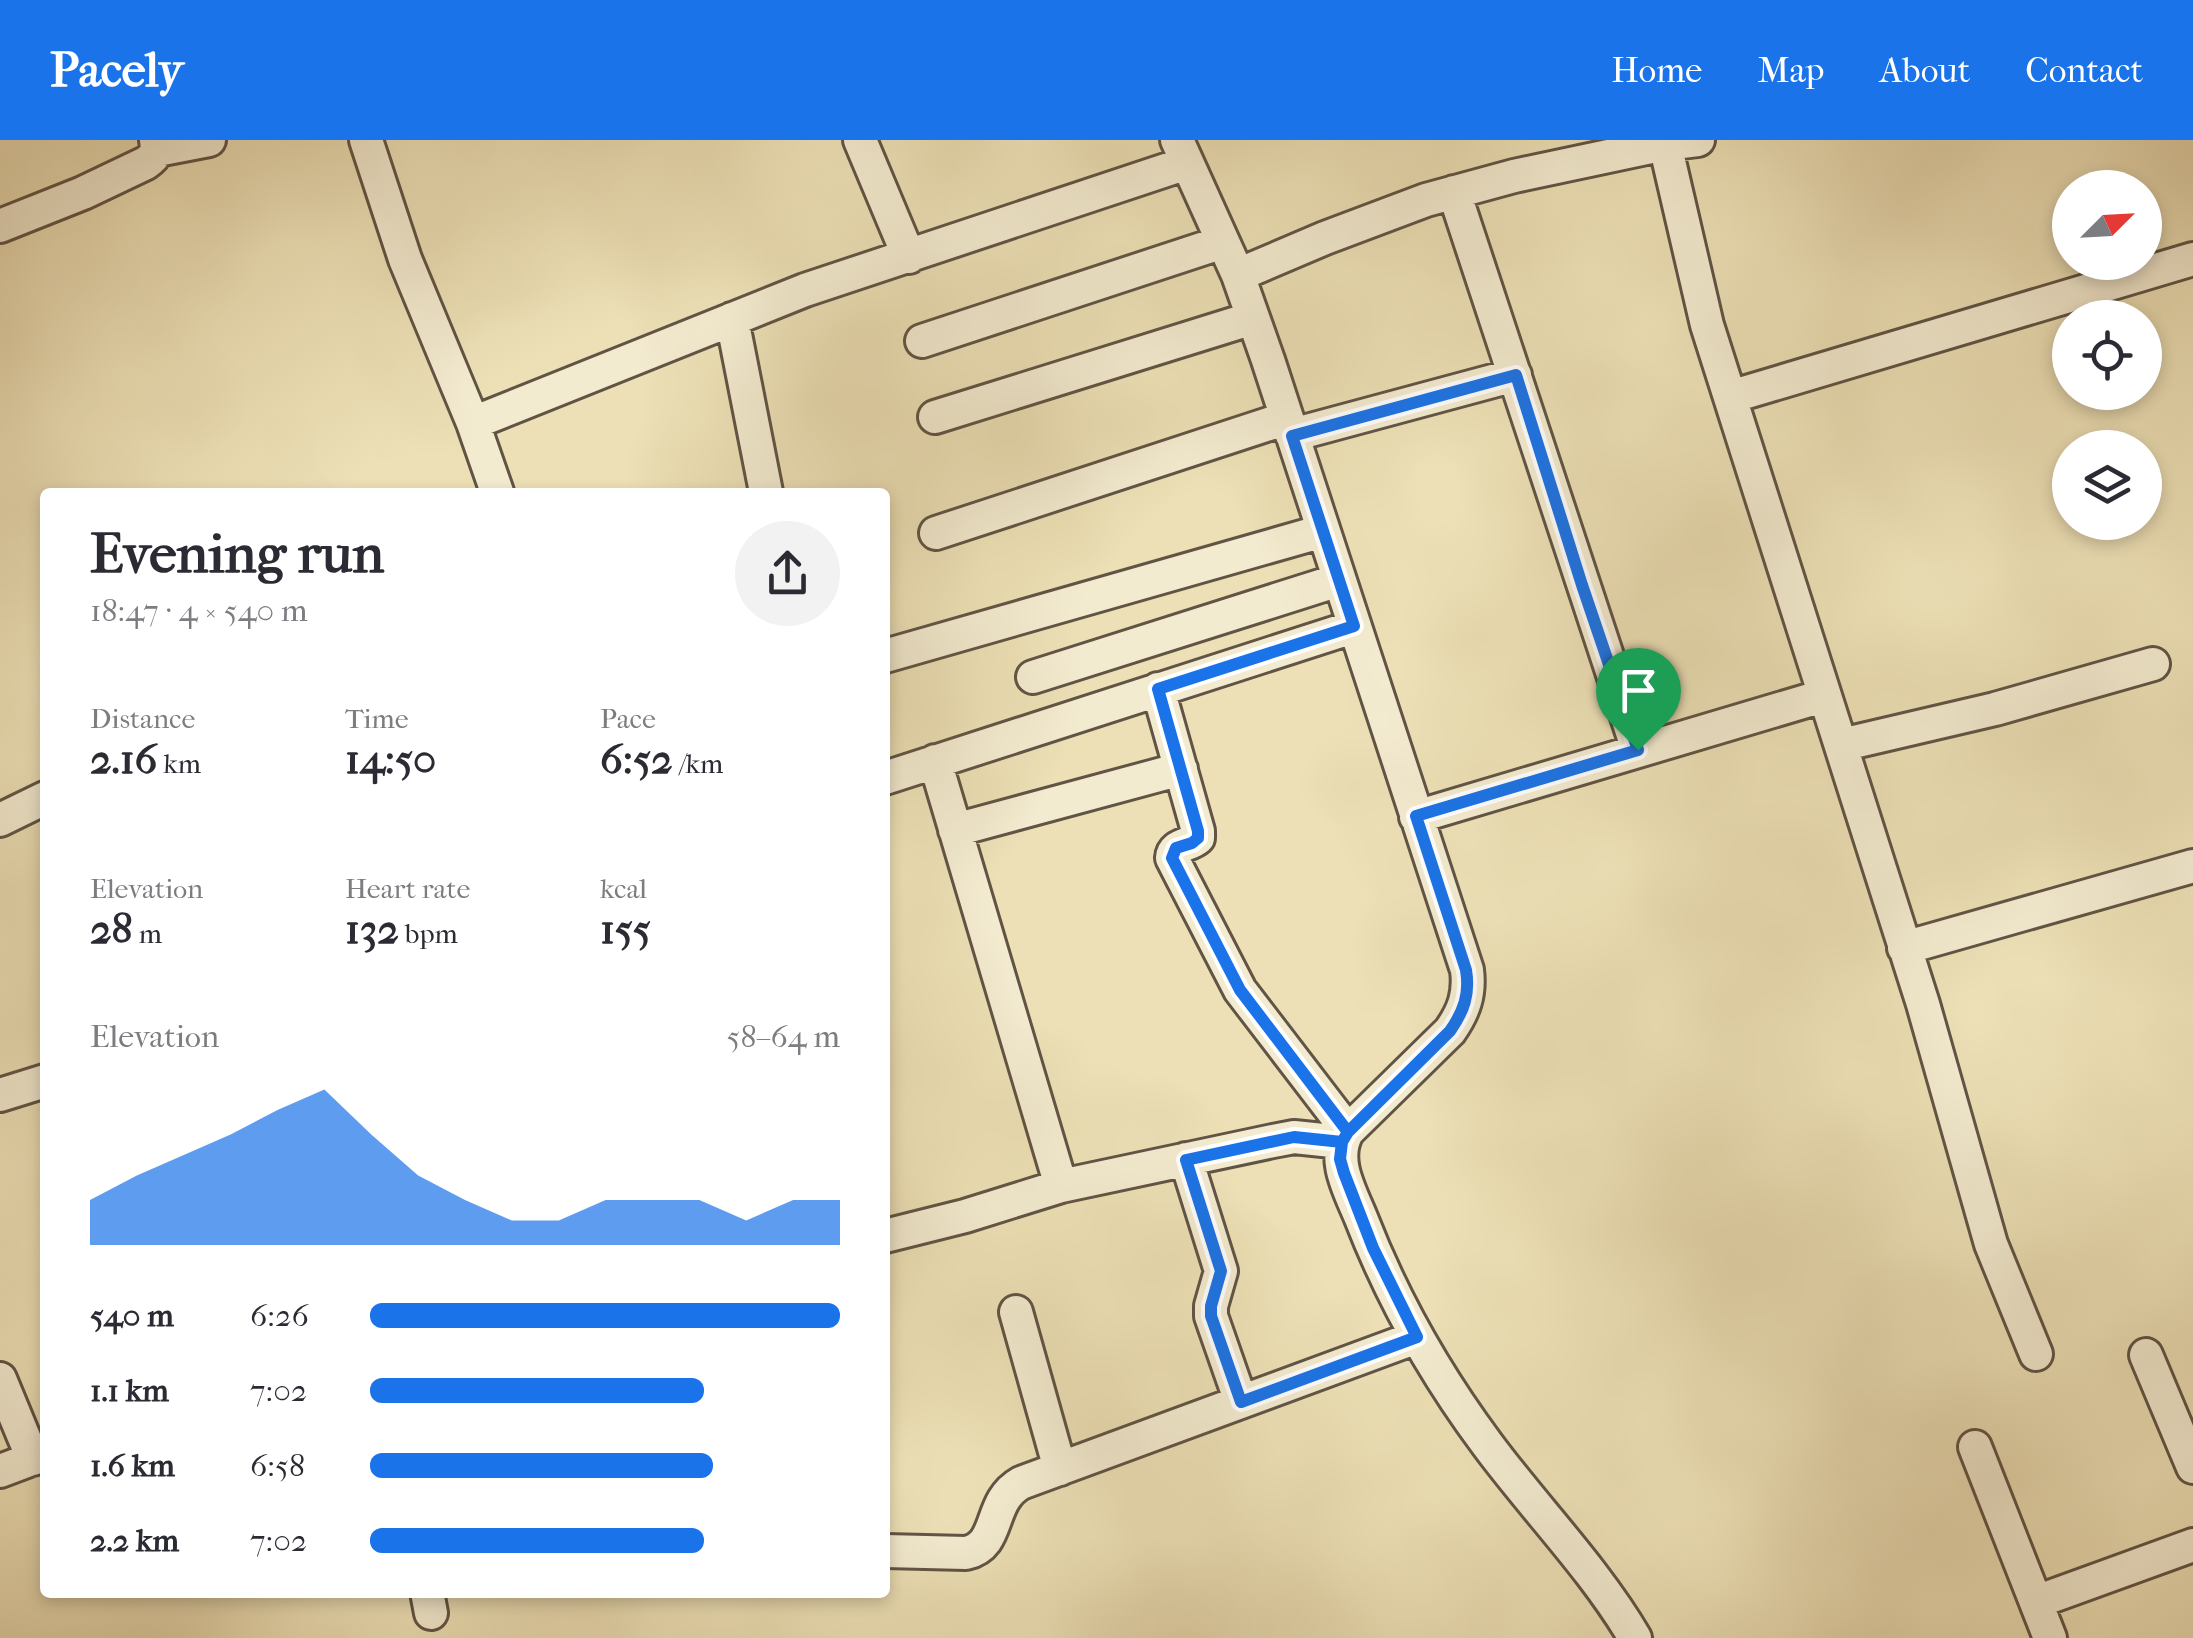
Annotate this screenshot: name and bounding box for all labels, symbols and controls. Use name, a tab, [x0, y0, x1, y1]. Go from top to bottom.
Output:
text: Pacely	[50, 42, 183, 98]
text: Home	[1611, 50, 1702, 91]
text: Map	[1757, 50, 1825, 91]
text: About	[1880, 50, 1970, 91]
text: Contact	[2025, 50, 2143, 91]
north arrow	[2052, 170, 2162, 280]
map controls	[2052, 170, 2162, 540]
button: locate	[2052, 300, 2162, 410]
button: layers	[2052, 430, 2162, 540]
button: share	[735, 521, 840, 626]
text: Evening run	[90, 522, 384, 586]
text: 18:47 · 4 × 540 m	[90, 592, 308, 629]
pin	[1596, 648, 1681, 751]
icon: arrive	[1611, 663, 1666, 718]
text: Distance	[90, 702, 195, 735]
text: Time	[345, 702, 409, 735]
text: Pace	[600, 702, 656, 735]
text: 2.16	[90, 735, 157, 784]
text: 14:50	[345, 735, 436, 784]
text: 6:52	[600, 735, 673, 784]
text: km	[157, 747, 201, 780]
text: /km	[673, 747, 723, 780]
text: Elevation	[90, 872, 203, 905]
text: Heart rate	[345, 872, 470, 905]
text: kcal	[600, 872, 647, 905]
text: 28	[90, 905, 133, 954]
text: 132	[345, 905, 399, 954]
text: 155	[600, 905, 651, 954]
text: m	[133, 917, 162, 950]
text: bpm	[399, 917, 458, 950]
text: Elevation	[90, 1018, 219, 1055]
text: 58–64 m	[727, 1018, 840, 1055]
text: 540 m	[90, 1297, 174, 1334]
text: 6:26	[250, 1297, 309, 1334]
text: 1.1 km	[90, 1372, 169, 1409]
text: 7:02	[250, 1372, 307, 1409]
text: 1.6 km	[90, 1447, 175, 1484]
text: 6:58	[250, 1447, 305, 1484]
text: 2.2 km	[90, 1522, 179, 1559]
text: 7:02	[250, 1522, 307, 1559]

